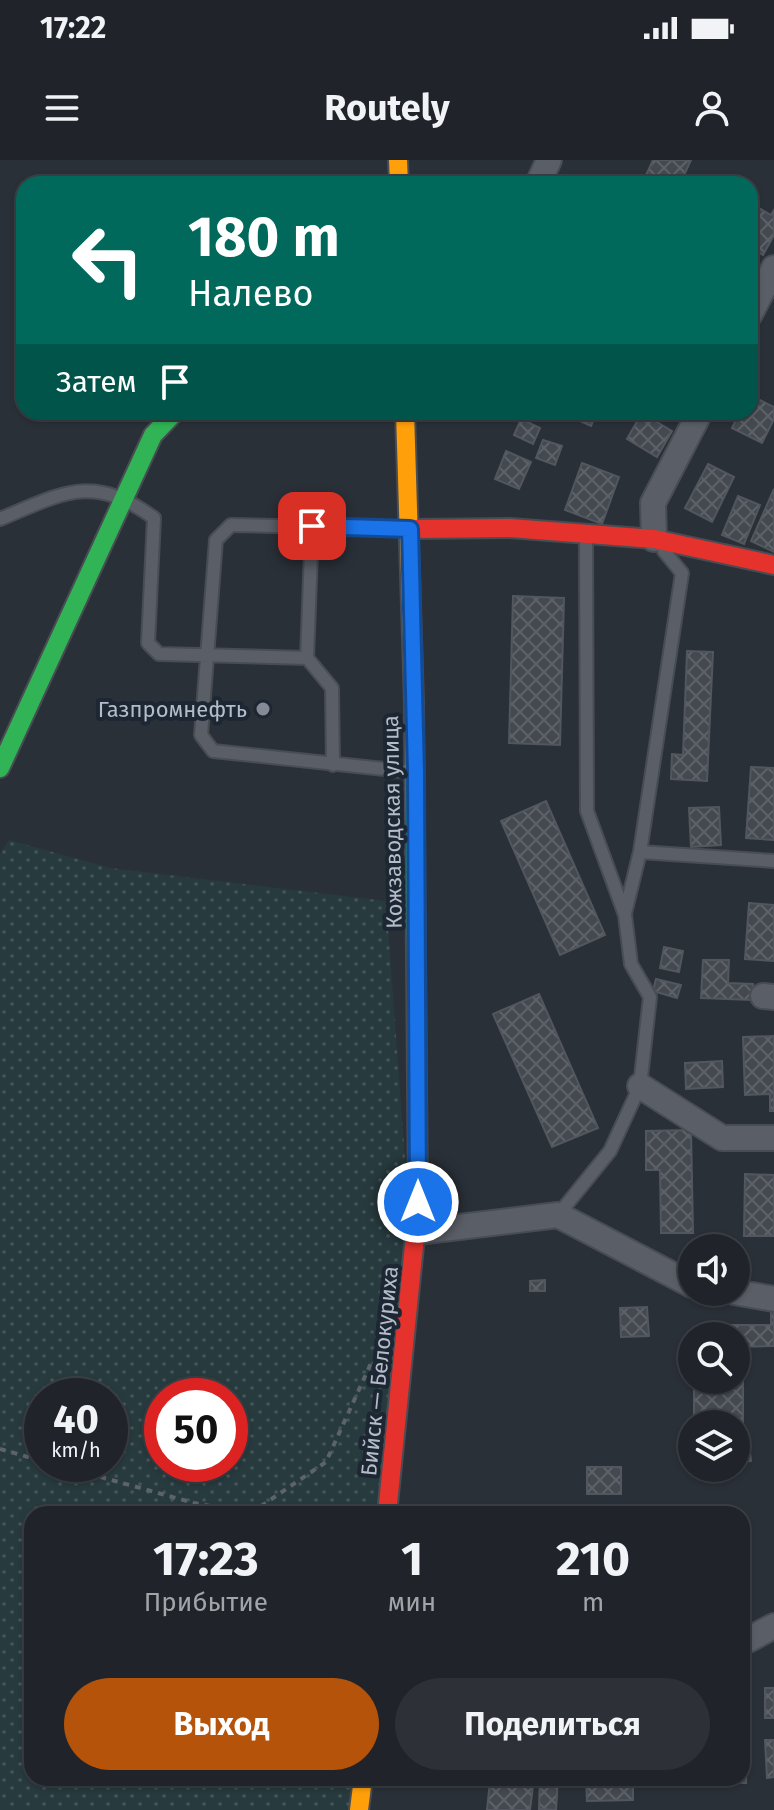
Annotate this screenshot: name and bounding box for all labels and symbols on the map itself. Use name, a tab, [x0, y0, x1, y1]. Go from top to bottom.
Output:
pin	[278, 492, 346, 560]
place label: Газпромнефть	[98, 696, 247, 723]
marker: Газпромнефть	[254, 700, 272, 718]
street label: Кожзаводская улица	[377, 715, 408, 929]
position arrow	[376, 1160, 460, 1244]
street label: Бийск — Белокуриха	[355, 1265, 404, 1477]
speed limit sign: 50	[144, 1378, 248, 1482]

